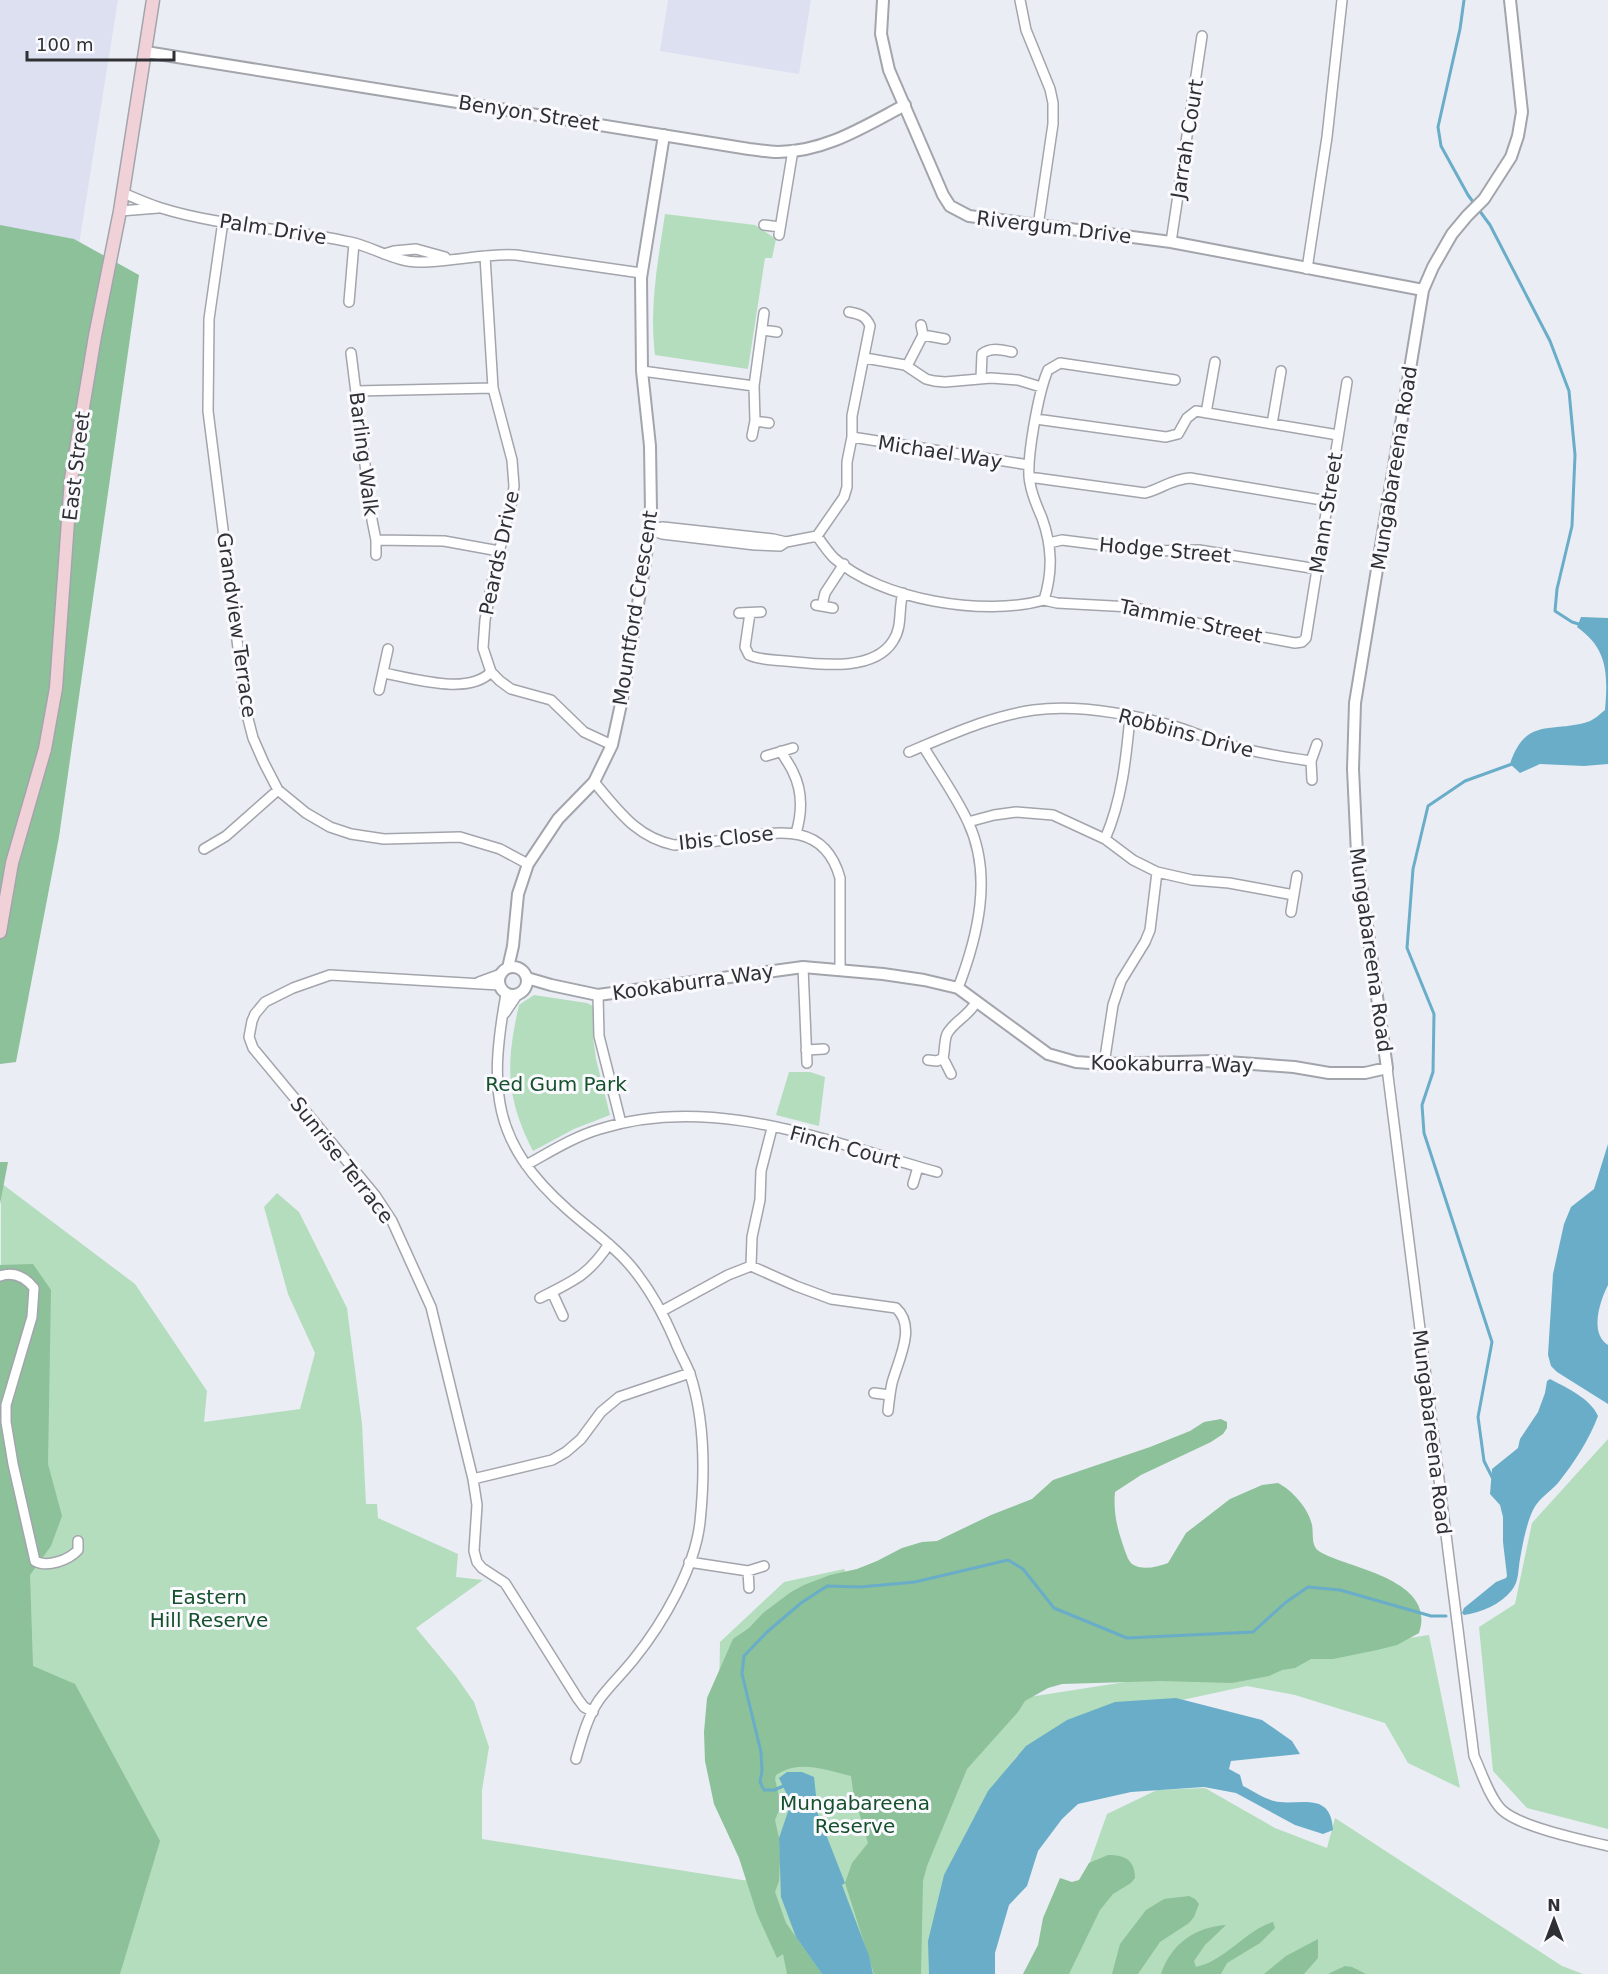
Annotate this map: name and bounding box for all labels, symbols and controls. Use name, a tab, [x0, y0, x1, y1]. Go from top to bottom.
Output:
scale bar	[27, 24, 174, 62]
text: 100 m	[36, 34, 94, 55]
street label: Jarrah Court	[1165, 77, 1208, 202]
street label: Benyon Street	[457, 90, 601, 136]
street label: Rivergum Drive	[975, 206, 1133, 248]
street label: Palm Drive	[218, 209, 328, 249]
street label: Mungabareena Road	[1366, 364, 1422, 572]
street label: Barling Walk	[344, 391, 384, 518]
street label: East Street	[57, 410, 95, 522]
street label: Michael Way	[876, 430, 1004, 474]
street label: Mann Street	[1305, 451, 1347, 575]
street label: Peards Drive	[474, 489, 524, 617]
street label: Mountford Crescent	[608, 509, 662, 707]
street label: Grandview Terrace	[212, 531, 262, 719]
street label: Hodge Street	[1098, 532, 1232, 568]
street label: Tammie Street	[1117, 594, 1265, 648]
street label: Robbins Drive	[1116, 703, 1256, 763]
street label: Ibis Close	[677, 821, 775, 855]
street label: Mungabareena Road	[1345, 846, 1397, 1054]
street label: Kookaburra Way	[611, 959, 775, 1005]
street label: Kookaburra Way	[1090, 1051, 1254, 1077]
park label: Red Gum Park	[485, 1072, 627, 1096]
street label: Sunrise Terrace	[285, 1092, 399, 1228]
street label: Finch Court	[787, 1121, 903, 1173]
street label: Mungabareena Road	[1408, 1328, 1456, 1536]
park label: Eastern Hill Reserve	[150, 1585, 268, 1632]
park label: Mungabareena Reserve	[780, 1791, 930, 1838]
north arrow	[1524, 1890, 1584, 1950]
text: N	[1547, 1896, 1561, 1915]

